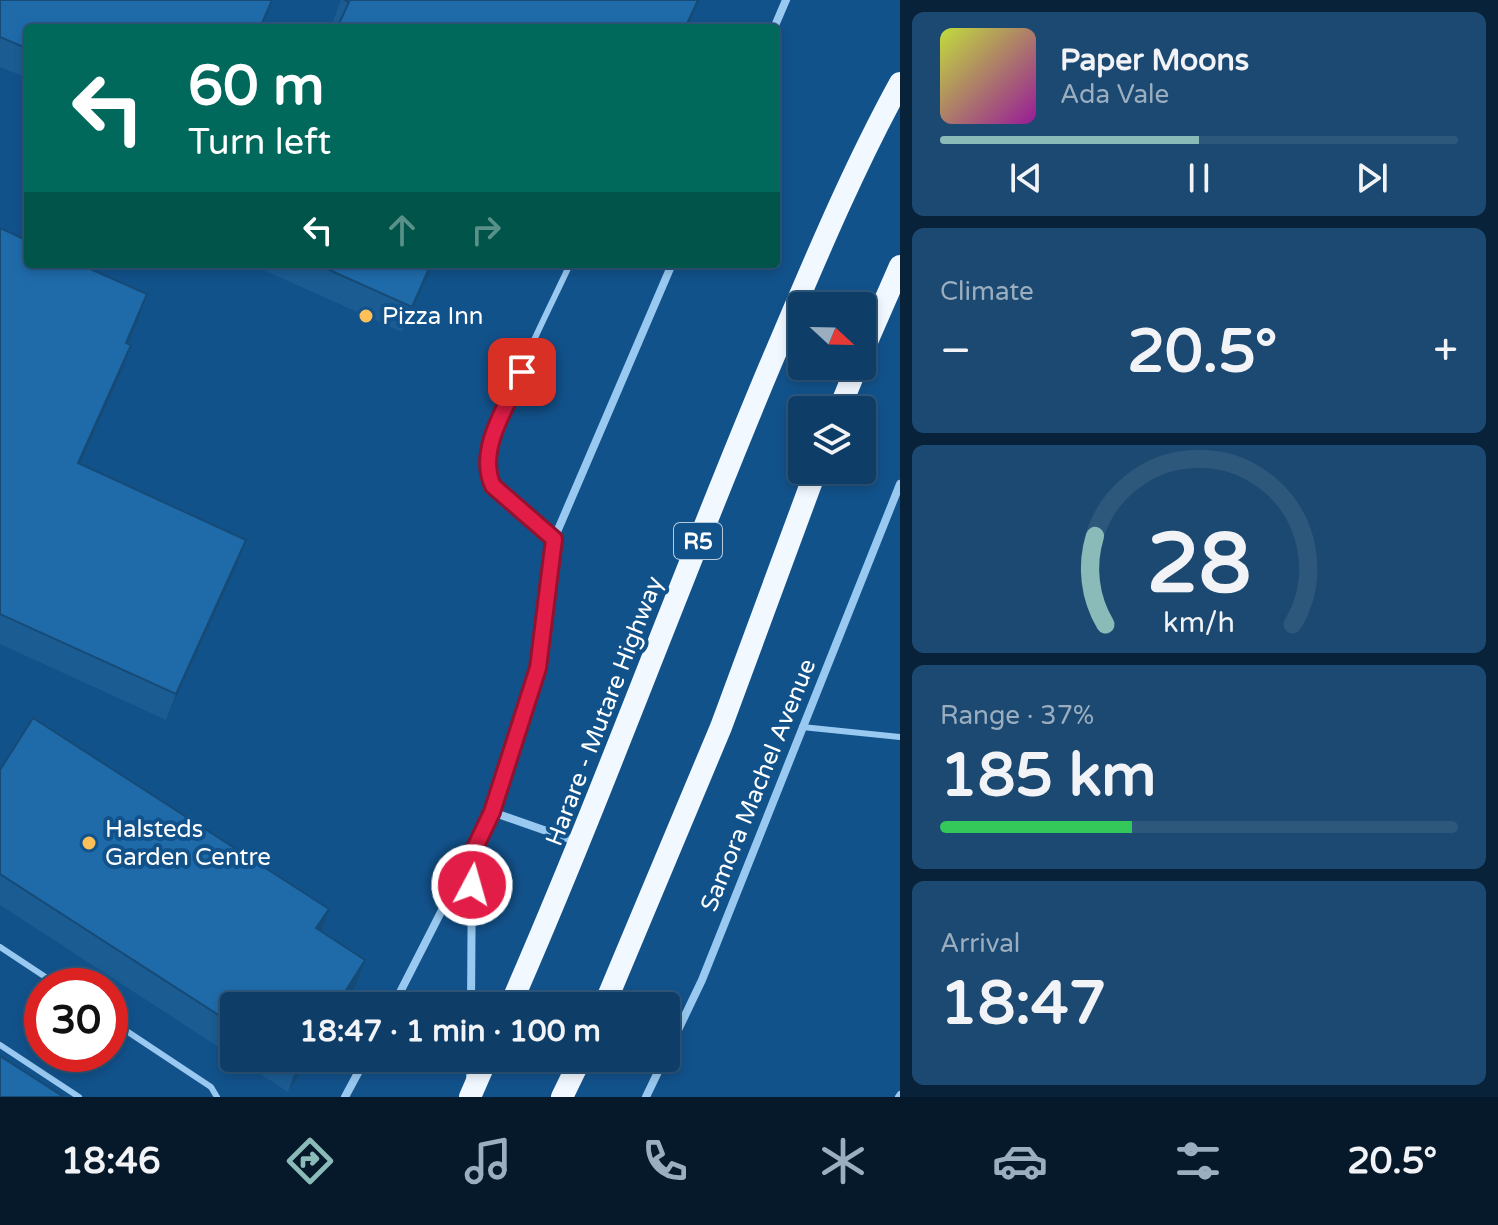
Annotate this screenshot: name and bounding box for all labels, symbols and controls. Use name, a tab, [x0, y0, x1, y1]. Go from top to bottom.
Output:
text: Paper Moons	[1060, 42, 1249, 79]
text: 60 m	[188, 53, 324, 120]
icon: left	[56, 56, 160, 160]
text: Ada Vale	[1060, 79, 1169, 110]
text: Turn left	[188, 121, 331, 164]
icon: previous	[1004, 156, 1048, 200]
icon: pause	[1177, 156, 1221, 200]
icon: next	[1350, 156, 1394, 200]
icon: left	[296, 208, 340, 252]
icon: ahead	[380, 208, 424, 252]
icon: right	[464, 208, 508, 252]
text: Climate	[940, 276, 1034, 307]
north arrow	[788, 292, 876, 380]
map controls	[788, 292, 876, 484]
place label: Pizza Inn	[382, 302, 483, 331]
marker: Pizza Inn	[357, 307, 375, 325]
text: 20.5°	[1127, 316, 1277, 388]
text: −	[940, 325, 971, 378]
text: +	[1433, 325, 1458, 378]
pin	[488, 338, 556, 406]
icon: arrive	[500, 350, 544, 394]
button: layers	[788, 396, 876, 484]
text: 28	[1147, 514, 1251, 614]
road number: R5	[674, 523, 722, 559]
street label: Harare - Mutare Highway	[540, 572, 669, 850]
text: km/h	[1163, 606, 1235, 640]
street label: Samora Machel Avenue	[695, 655, 822, 916]
text: Range · 37%	[940, 700, 1094, 731]
text: 185 km	[940, 740, 1156, 812]
place label: Halsteds Garden Centre	[105, 815, 271, 872]
marker: Halsteds Garden Centre	[80, 834, 98, 852]
position arrow	[430, 843, 514, 927]
text: Arrival	[940, 928, 1020, 959]
speed limit sign: 30	[24, 968, 128, 1072]
text: 18:47	[940, 968, 1106, 1040]
text: 18:47 · 1 min · 100 m	[299, 1013, 601, 1050]
icon: directions	[282, 1133, 338, 1189]
icon: music	[460, 1133, 516, 1189]
icon: phone	[637, 1133, 693, 1189]
icon: climate	[815, 1133, 871, 1189]
icon: car	[992, 1133, 1048, 1189]
icon: filters	[1170, 1133, 1226, 1189]
text: 18:46	[61, 1140, 161, 1183]
text: 20.5°	[1347, 1140, 1437, 1183]

